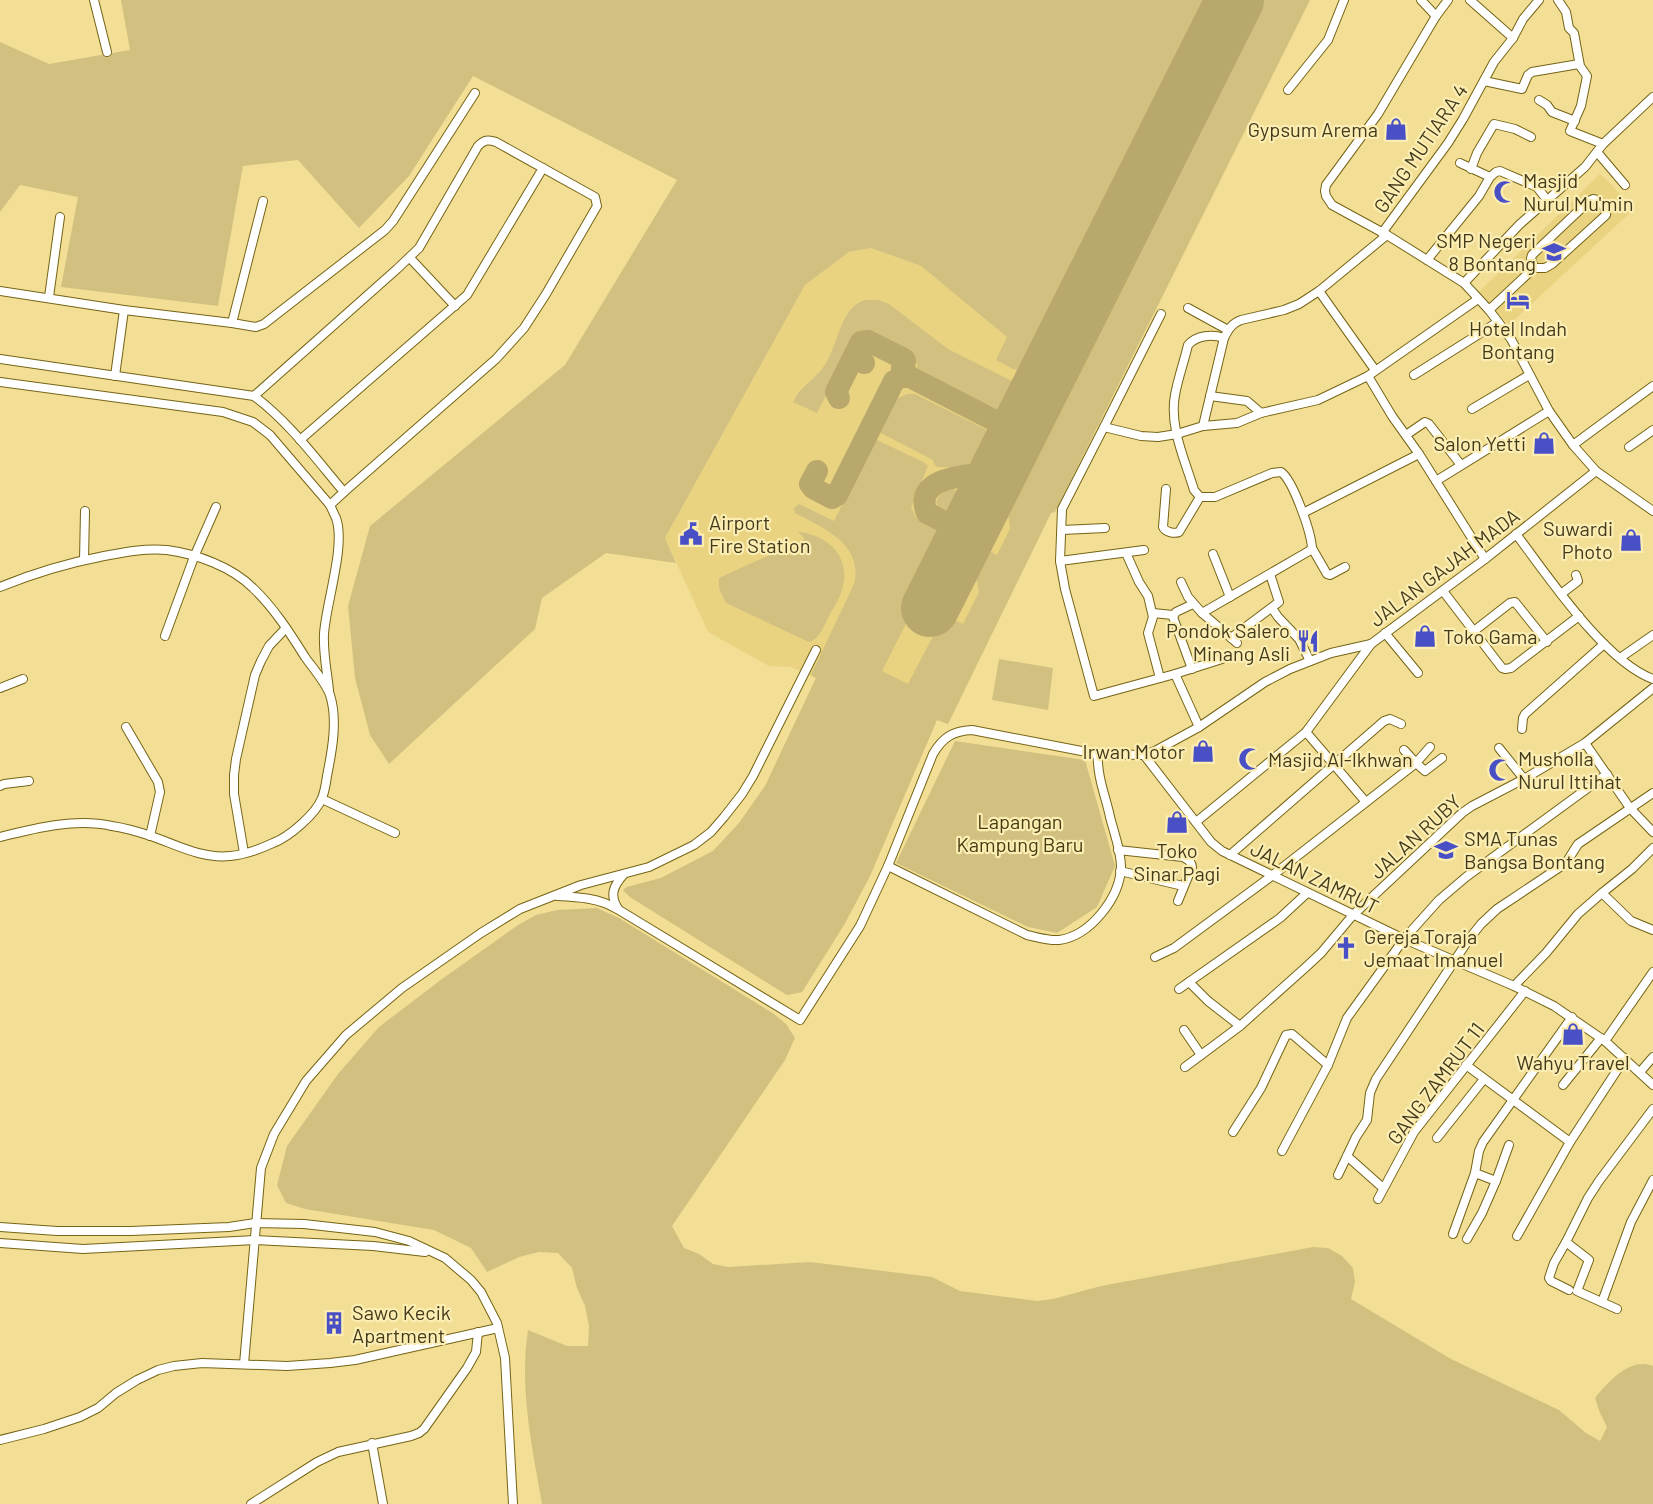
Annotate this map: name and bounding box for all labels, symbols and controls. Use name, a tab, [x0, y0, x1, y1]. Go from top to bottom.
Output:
street label: GANG MUTIARA 4	[1368, 79, 1472, 217]
shop icon: Gypsum Arema	[1383, 116, 1409, 142]
place label: Gypsum Arema	[1248, 117, 1378, 141]
place label: Masjid Nurul Mu'min	[1523, 168, 1634, 215]
mosque icon: Masjid Nurul Mu'min	[1492, 179, 1518, 205]
place label: SMP Negeri 8 Bontang	[1436, 228, 1536, 275]
school or university icon: SMP Negeri 8 Bontang	[1541, 239, 1567, 265]
hotel icon: Hotel Indah Bontang	[1505, 287, 1531, 313]
place label: Hotel Indah Bontang	[1469, 316, 1567, 363]
shop icon: Salon Yetti	[1531, 430, 1557, 456]
place label: Salon Yetti	[1434, 431, 1526, 455]
street label: JALAN GAJAH MADA	[1364, 503, 1524, 631]
place label: Airport Fire Station	[709, 510, 810, 557]
place label: Suwardi Photo	[1543, 516, 1613, 563]
public building icon: Airport Fire Station	[678, 521, 704, 547]
shop icon: Suwardi Photo	[1618, 527, 1644, 553]
place label: Pondok Salero Minang Asli	[1166, 618, 1290, 665]
shop icon: Toko Gama	[1412, 623, 1438, 649]
place label: Toko Gama	[1443, 624, 1538, 648]
restaurant icon: Pondok Salero Minang Asli	[1295, 628, 1321, 654]
shop icon: Irwan Motor	[1190, 738, 1216, 764]
place label: Irwan Motor	[1083, 739, 1185, 763]
mosque icon: Masjid Al-Ikhwan	[1237, 746, 1263, 772]
place label: Musholla Nurul Ittihat	[1518, 746, 1622, 793]
place label: Masjid Al-Ikhwan	[1268, 747, 1413, 771]
mosque icon: Musholla Nurul Ittihat	[1487, 757, 1513, 783]
street label: JALAN RUBY	[1365, 789, 1465, 883]
park label: Lapangan Kampung Baru	[957, 809, 1083, 856]
shop icon: Toko Sinar Pagi	[1164, 809, 1190, 835]
place label: SMA Tunas Bangsa Bontang	[1464, 826, 1605, 873]
street label: JALAN ZAMRUT	[1247, 836, 1383, 918]
school or university icon: SMA Tunas Bangsa Bontang	[1433, 837, 1459, 863]
place label: Toko Sinar Pagi	[1134, 838, 1220, 885]
place label: Gereja Toraja Jemaat Imanuel	[1364, 924, 1503, 971]
church icon: Gereja Toraja Jemaat Imanuel	[1333, 935, 1359, 961]
street label: GANG ZAMRUT 11	[1381, 1017, 1489, 1149]
shop icon: Wahyu Travel	[1560, 1021, 1586, 1047]
place label: Wahyu Travel	[1516, 1050, 1630, 1074]
place label: Sawo Kecik Apartment	[352, 1300, 451, 1347]
building icon: Sawo Kecik Apartment	[321, 1310, 347, 1336]

